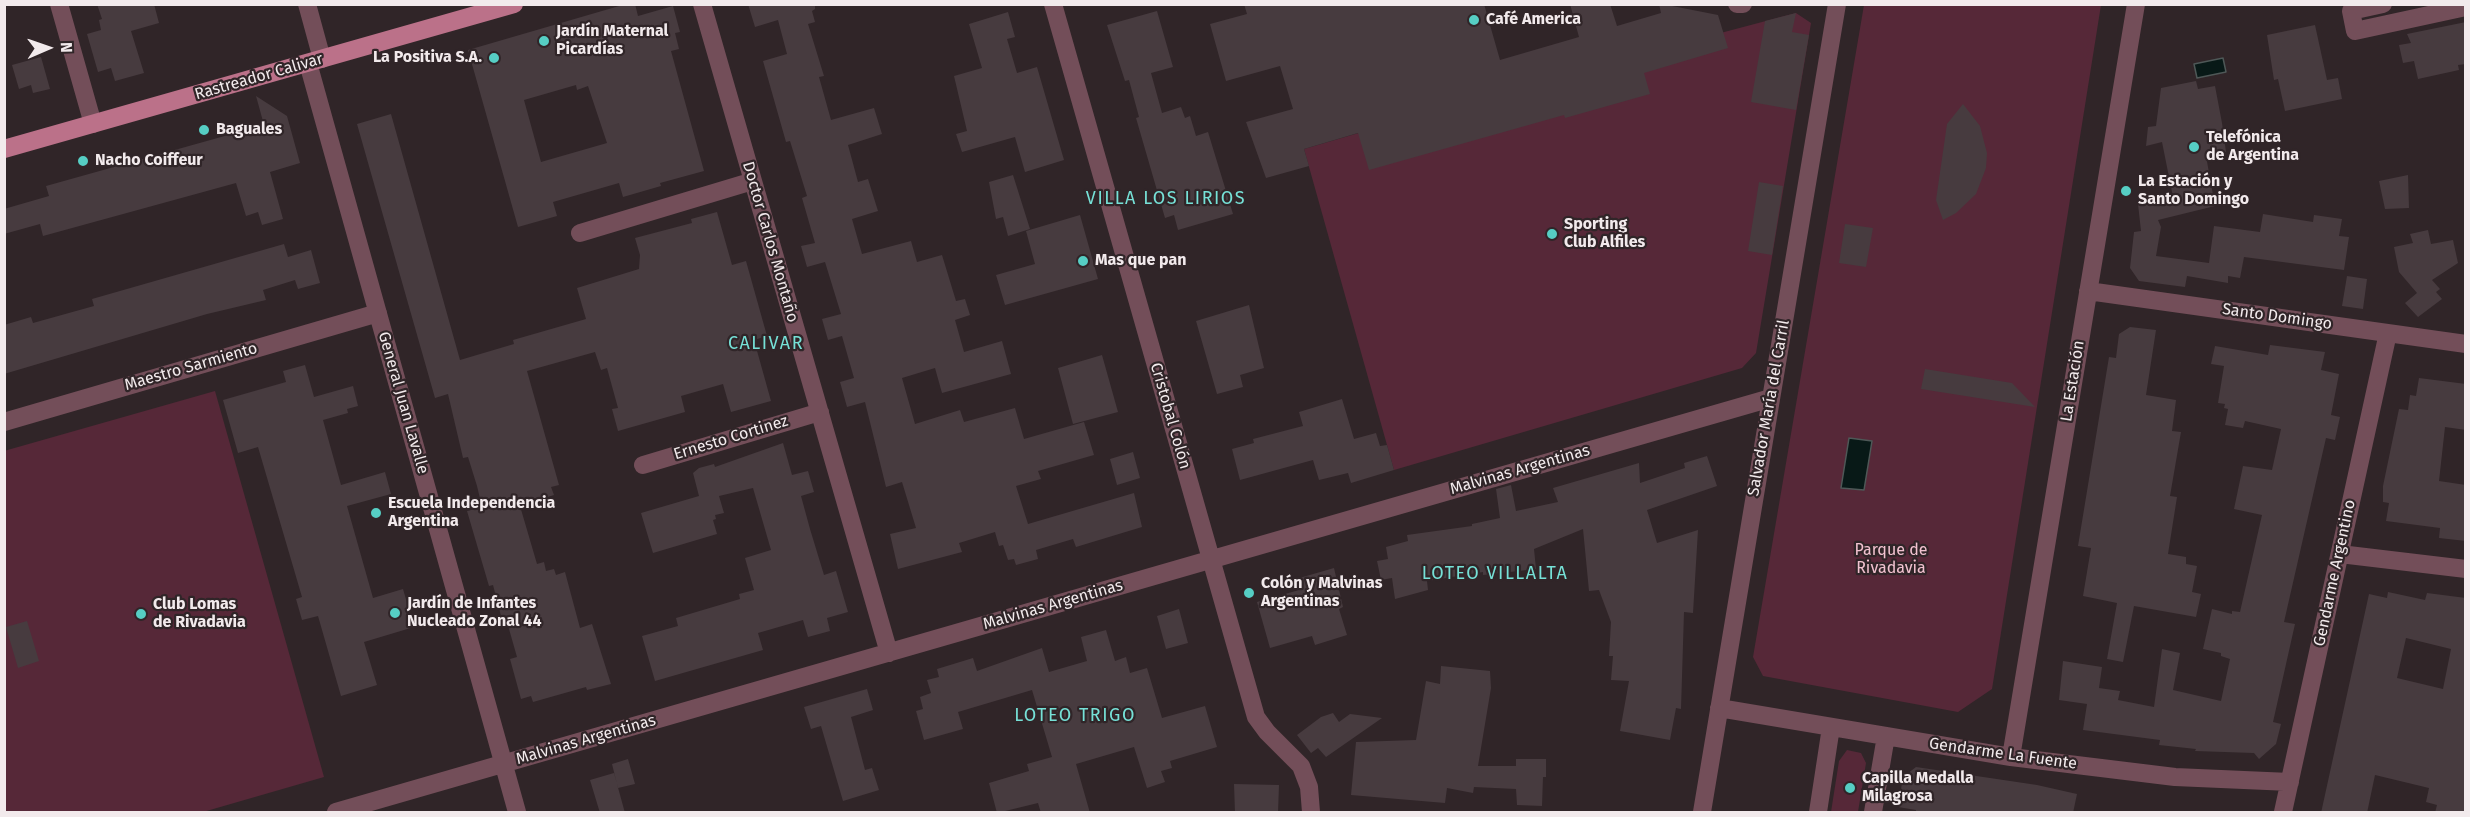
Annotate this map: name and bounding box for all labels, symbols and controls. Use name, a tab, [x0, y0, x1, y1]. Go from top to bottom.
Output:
place label: Café America	[1486, 10, 1581, 30]
marker: Café America	[1467, 13, 1481, 27]
north arrow	[18, 18, 78, 78]
place label: Jardín Maternal Picardías	[556, 22, 668, 60]
marker: Jardín Maternal Picardías	[537, 34, 551, 48]
text: N	[57, 42, 76, 53]
place label: La Positiva S.A.	[373, 48, 482, 68]
street label: Rastreador Calivar	[193, 49, 325, 105]
marker: La Positiva S.A.	[487, 51, 501, 65]
place label: Baguales	[216, 120, 282, 140]
marker: Baguales	[197, 123, 211, 137]
place label: Telefónica de Argentina	[2206, 128, 2299, 166]
marker: Telefónica de Argentina	[2187, 140, 2201, 154]
place label: Nacho Coiffeur	[95, 151, 203, 171]
marker: Nacho Coiffeur	[76, 154, 90, 168]
street label: Doctor Carlos Montaño	[738, 159, 802, 325]
place label: La Estación y Santo Domingo	[2138, 172, 2249, 210]
marker: La Estación y Santo Domingo	[2119, 184, 2133, 198]
district label: VILLA LOS LIRIOS	[1086, 188, 1246, 210]
place label: Sporting Club Alfiles	[1564, 215, 1645, 253]
marker: Sporting Club Alfiles	[1545, 227, 1559, 241]
place label: Mas que pan	[1095, 251, 1186, 271]
marker: Mas que pan	[1076, 254, 1090, 268]
street label: Santo Domingo	[2221, 300, 2333, 334]
street label: Salvador María del Carril	[1744, 318, 1794, 498]
street label: General Juan Lavalle	[374, 330, 432, 476]
district label: CALIVAR	[728, 333, 804, 355]
street label: Maestro Sarmiento	[122, 339, 260, 395]
street label: La Estación	[2057, 339, 2089, 423]
street label: Cristobal Colón	[1146, 361, 1194, 471]
street label: Ernesto Cortinez	[671, 411, 791, 465]
street label: Malvinas Argentinas	[1448, 441, 1592, 499]
place label: Escuela Independencia Argentina	[388, 494, 555, 532]
street label: Gendarme Argentino	[2310, 498, 2360, 648]
marker: Escuela Independencia Argentina	[369, 506, 383, 520]
park label: Parque de Rivadavia	[1855, 541, 1927, 579]
district label: LOTEO VILLALTA	[1422, 563, 1568, 585]
place label: Colón y Malvinas Argentinas	[1261, 574, 1382, 612]
street label: Malvinas Argentinas	[981, 576, 1125, 634]
marker: Colón y Malvinas Argentinas	[1242, 586, 1256, 600]
place label: Jardín de Infantes Nucleado Zonal 44	[407, 594, 541, 632]
place label: Club Lomas de Rivadavia	[153, 595, 246, 633]
marker: Jardín de Infantes Nucleado Zonal 44	[388, 606, 402, 620]
marker: Club Lomas de Rivadavia	[134, 607, 148, 621]
district label: LOTEO TRIGO	[1014, 705, 1136, 727]
street label: Malvinas Argentinas	[514, 711, 658, 769]
street label: Gendarme La Fuente	[1928, 734, 2078, 774]
place label: Capilla Medalla Milagrosa	[1862, 769, 1974, 807]
marker: Capilla Medalla Milagrosa	[1843, 781, 1857, 795]

